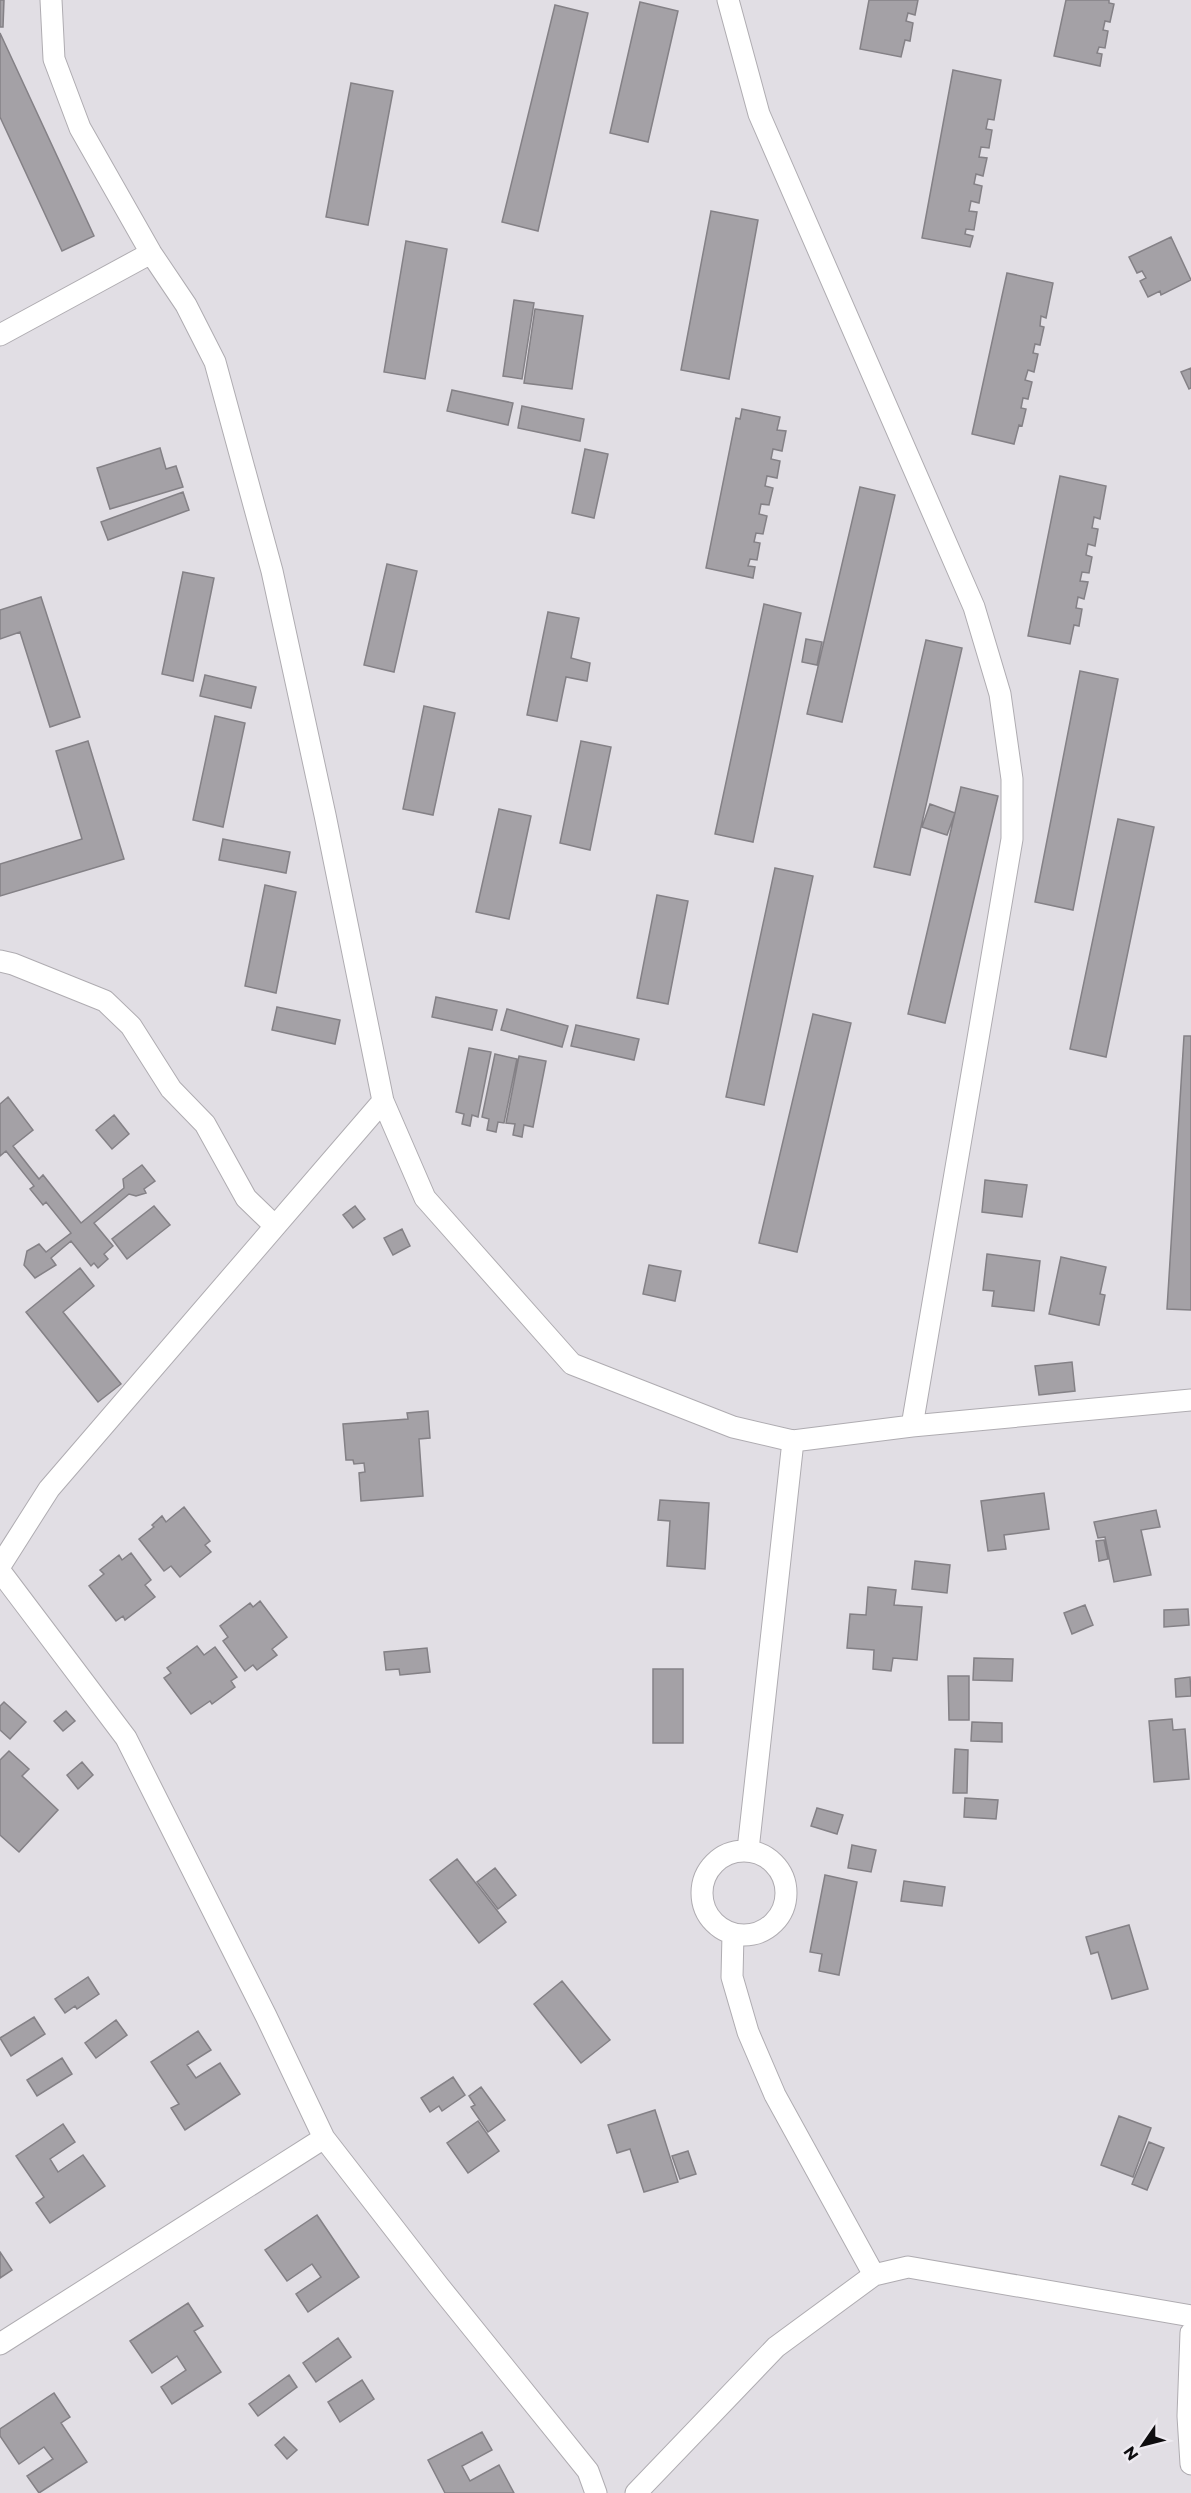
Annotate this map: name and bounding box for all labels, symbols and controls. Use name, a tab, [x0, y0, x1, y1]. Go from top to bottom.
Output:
north arrow	[1113, 2415, 1173, 2475]
text: N	[1120, 2443, 1143, 2464]

